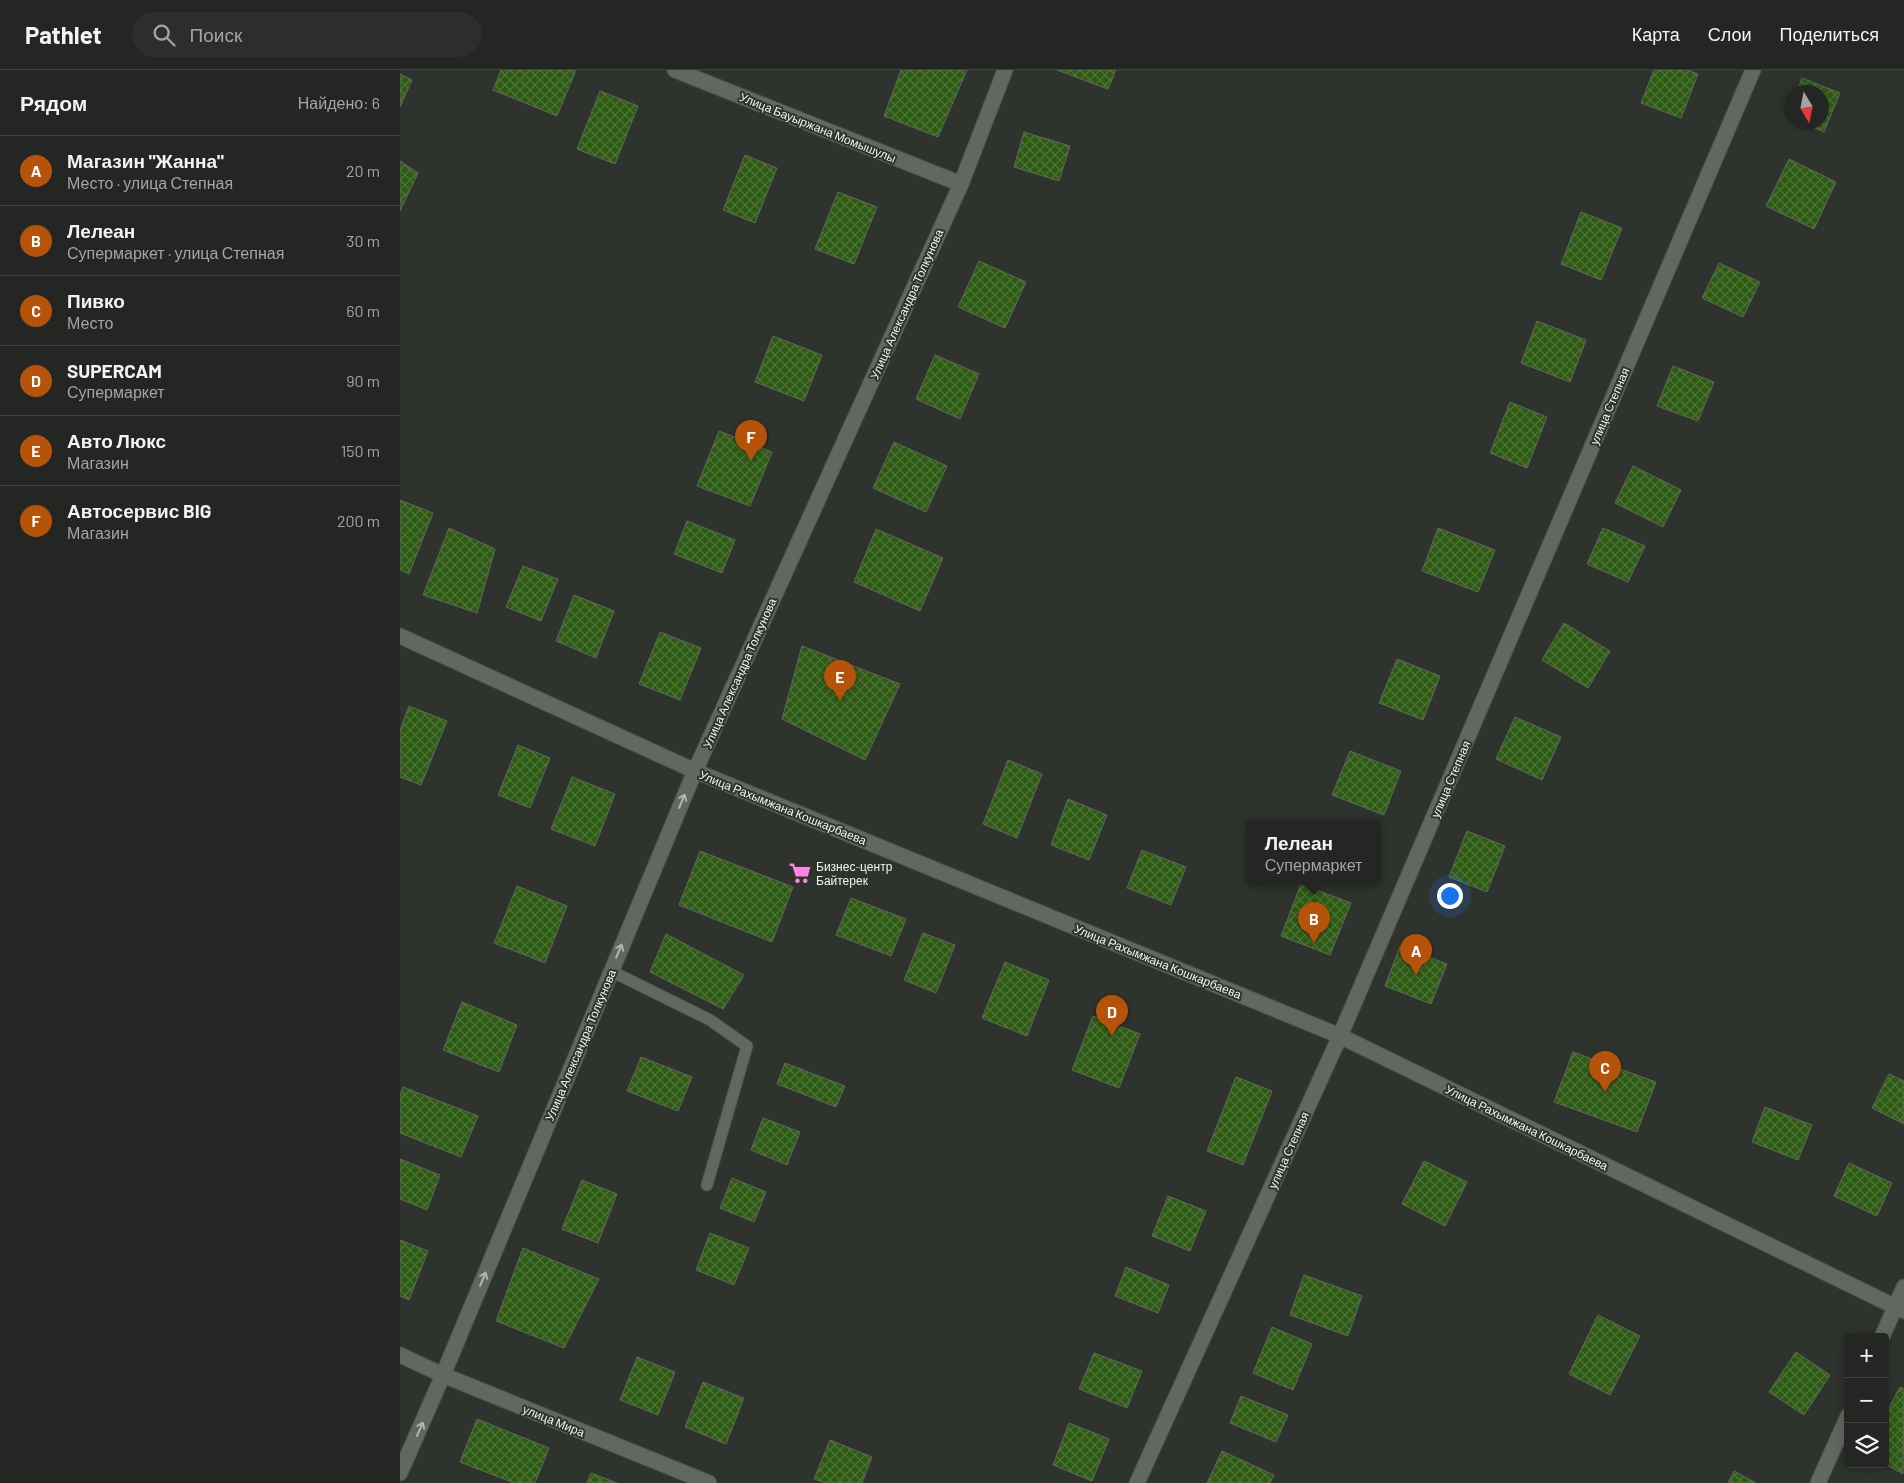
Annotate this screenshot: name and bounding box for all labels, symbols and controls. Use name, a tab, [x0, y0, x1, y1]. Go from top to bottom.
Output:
search box	[132, 12, 482, 57]
text: Pathlet	[25, 20, 102, 49]
icon: search	[150, 21, 178, 49]
text: Поиск	[190, 23, 242, 46]
text: Карта	[1632, 23, 1680, 45]
text: Слои	[1708, 23, 1752, 45]
text: Поделиться	[1780, 23, 1879, 45]
north arrow	[1784, 85, 1829, 130]
street label: Улица Бауыржана Момышулы	[737, 89, 898, 166]
text: Рядом	[20, 90, 87, 115]
text: Найдено: 6	[298, 93, 380, 112]
text: Магазин "Жанна"	[67, 149, 224, 172]
text: A	[31, 161, 41, 180]
text: 20 m	[346, 161, 380, 180]
text: Место · улица Степная	[67, 173, 233, 192]
text: Лелеан	[67, 219, 135, 242]
street label: Улица Александра Толкунова	[866, 226, 947, 382]
text: B	[31, 231, 41, 250]
text: 30 m	[346, 231, 380, 250]
text: Супермаркет · улица Степная	[67, 243, 284, 262]
text: Пивко	[67, 289, 125, 312]
text: C	[31, 301, 41, 320]
text: 60 m	[346, 301, 380, 320]
text: Место	[67, 313, 113, 332]
text: SUPERCAM	[67, 359, 162, 382]
street label: улица Степная	[1586, 365, 1632, 447]
text: D	[31, 371, 41, 390]
text: 90 m	[346, 371, 380, 390]
text: Супермаркет	[67, 382, 165, 401]
pin: F	[735, 420, 767, 461]
text: Авто Люкс	[67, 429, 166, 452]
text: E	[31, 441, 41, 460]
text: 150 m	[341, 441, 380, 460]
text: Магазин	[67, 453, 129, 472]
text: Автосервис BIG	[67, 499, 211, 522]
text: F	[32, 511, 40, 530]
text: 200 m	[337, 511, 380, 530]
text: Магазин	[67, 523, 129, 542]
street label: Улица Александра Толкунова	[699, 595, 780, 751]
pin: E	[824, 660, 856, 701]
street label: улица Степная	[1427, 738, 1473, 820]
street label: Улица Рахымжана Кошкарбаева	[697, 767, 869, 848]
one-way arrow	[677, 794, 687, 809]
popup	[1246, 820, 1381, 885]
text: Лелеан	[1265, 831, 1333, 854]
text: Супермаркет	[1265, 855, 1362, 874]
place label: Бизнес-центр Байтерек	[816, 859, 893, 888]
supermarket icon: Бизнес-центр Байтерек	[787, 860, 813, 886]
your location	[1437, 883, 1463, 909]
pin: B	[1298, 902, 1330, 943]
street label: Улица Рахымжана Кошкарбаева	[1072, 921, 1244, 1002]
pin: A	[1400, 934, 1432, 975]
one-way arrow	[615, 944, 625, 959]
street label: Улица Александра Толкунова	[542, 967, 619, 1123]
pin: D	[1096, 995, 1128, 1036]
pin: C	[1589, 1051, 1621, 1092]
street label: Улица Рахымжана Кошкарбаева	[1443, 1081, 1611, 1174]
street label: улица Степная	[1265, 1110, 1312, 1191]
one-way arrow	[479, 1272, 488, 1287]
map controls	[1844, 1333, 1889, 1468]
button: +	[1844, 1333, 1889, 1378]
button: −	[1844, 1378, 1889, 1423]
street label: улица Мира	[521, 1401, 587, 1440]
one-way arrow	[416, 1421, 425, 1436]
button: layers	[1844, 1423, 1889, 1468]

